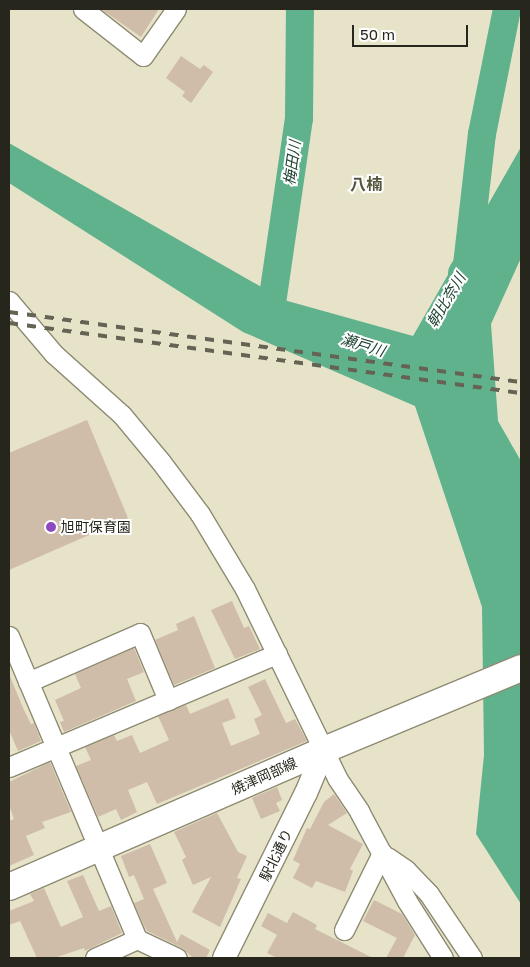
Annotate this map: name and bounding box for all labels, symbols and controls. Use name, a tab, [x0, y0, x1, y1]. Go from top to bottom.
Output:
scale bar	[355, 15, 471, 47]
text: 50 m	[360, 25, 395, 43]
water label: 梅田川	[280, 139, 304, 187]
district label: 八楠	[350, 174, 382, 194]
water label: 朝比奈川	[423, 270, 469, 330]
water label: 瀬戸川	[339, 330, 387, 360]
place label: 旭町保育園	[61, 519, 131, 535]
marker: 旭町保育園	[45, 521, 57, 533]
street label: 焼津岡部線	[229, 754, 299, 798]
street label: 駅北通り	[256, 826, 296, 884]

